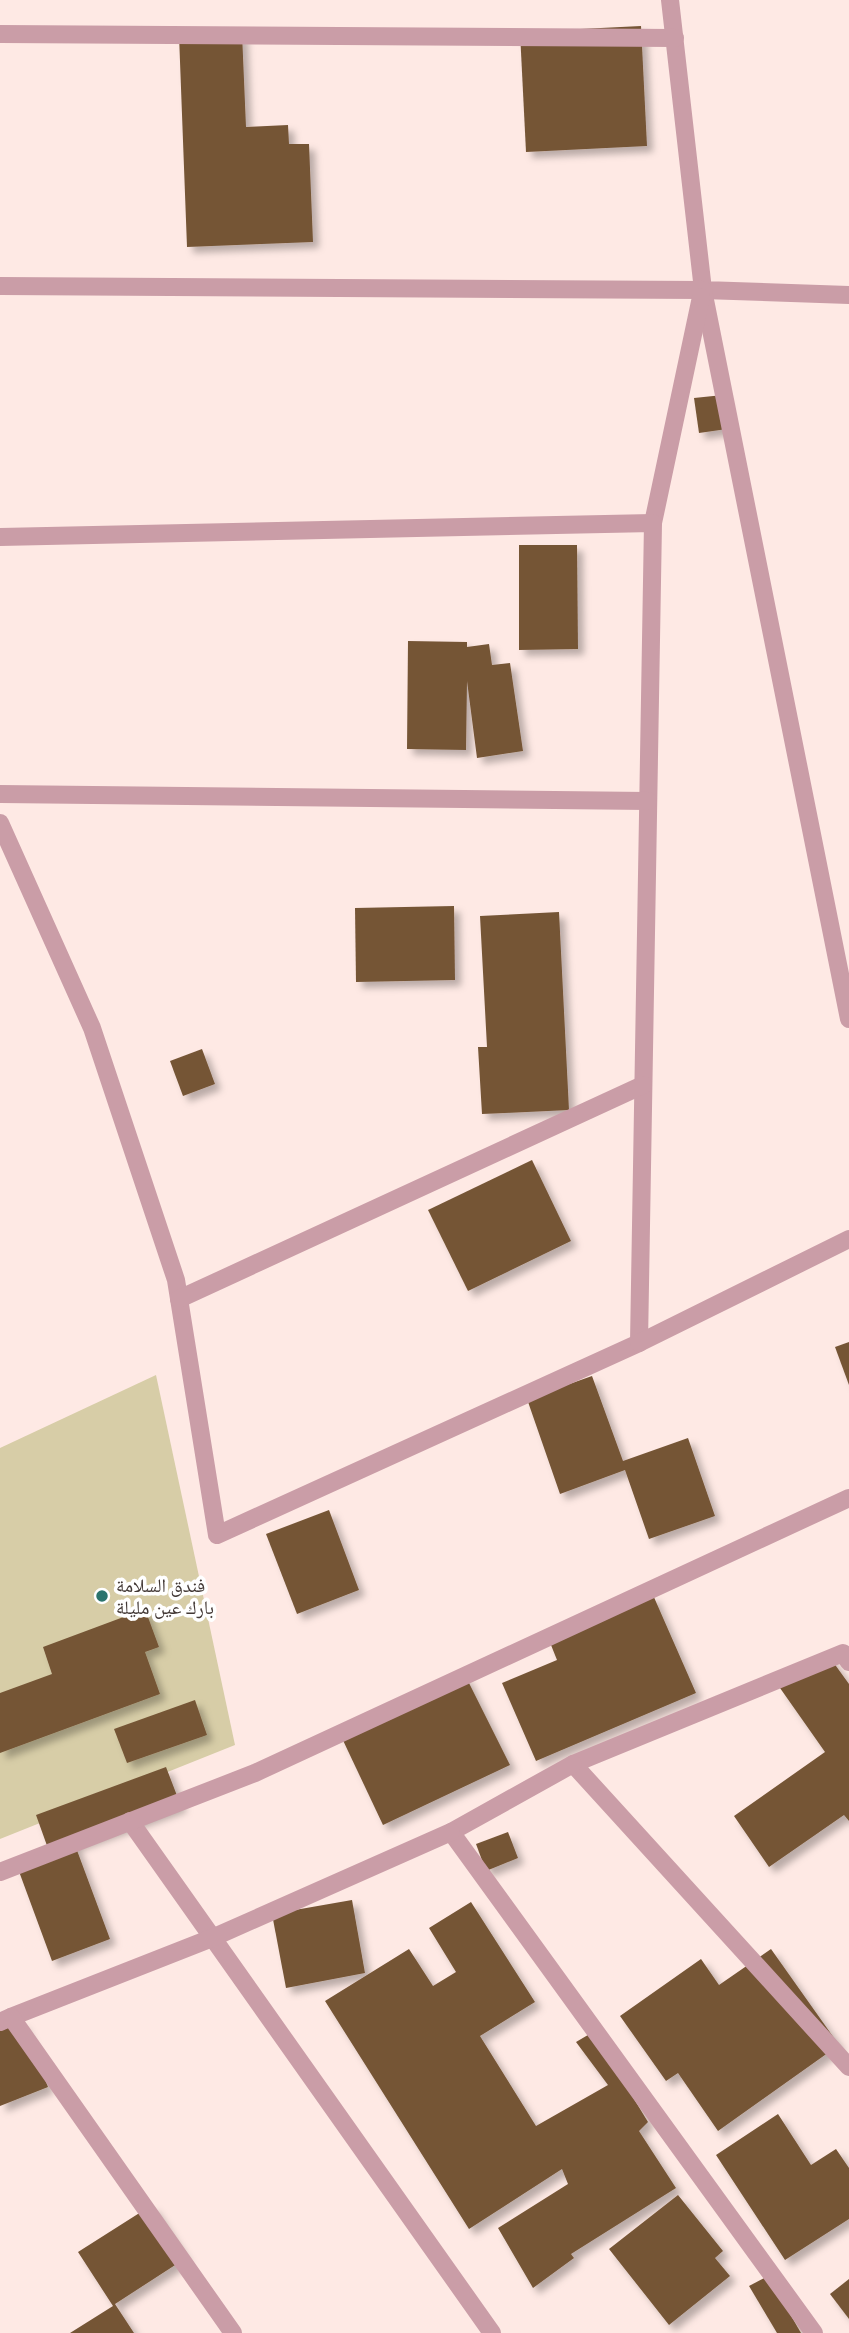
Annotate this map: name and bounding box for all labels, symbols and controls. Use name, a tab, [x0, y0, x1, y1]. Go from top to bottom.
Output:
place label: فندق السلامة بارك عين مليلة	[116, 1573, 214, 1619]
marker: فندق السلامة بارك عين مليلة	[94, 1588, 110, 1604]

